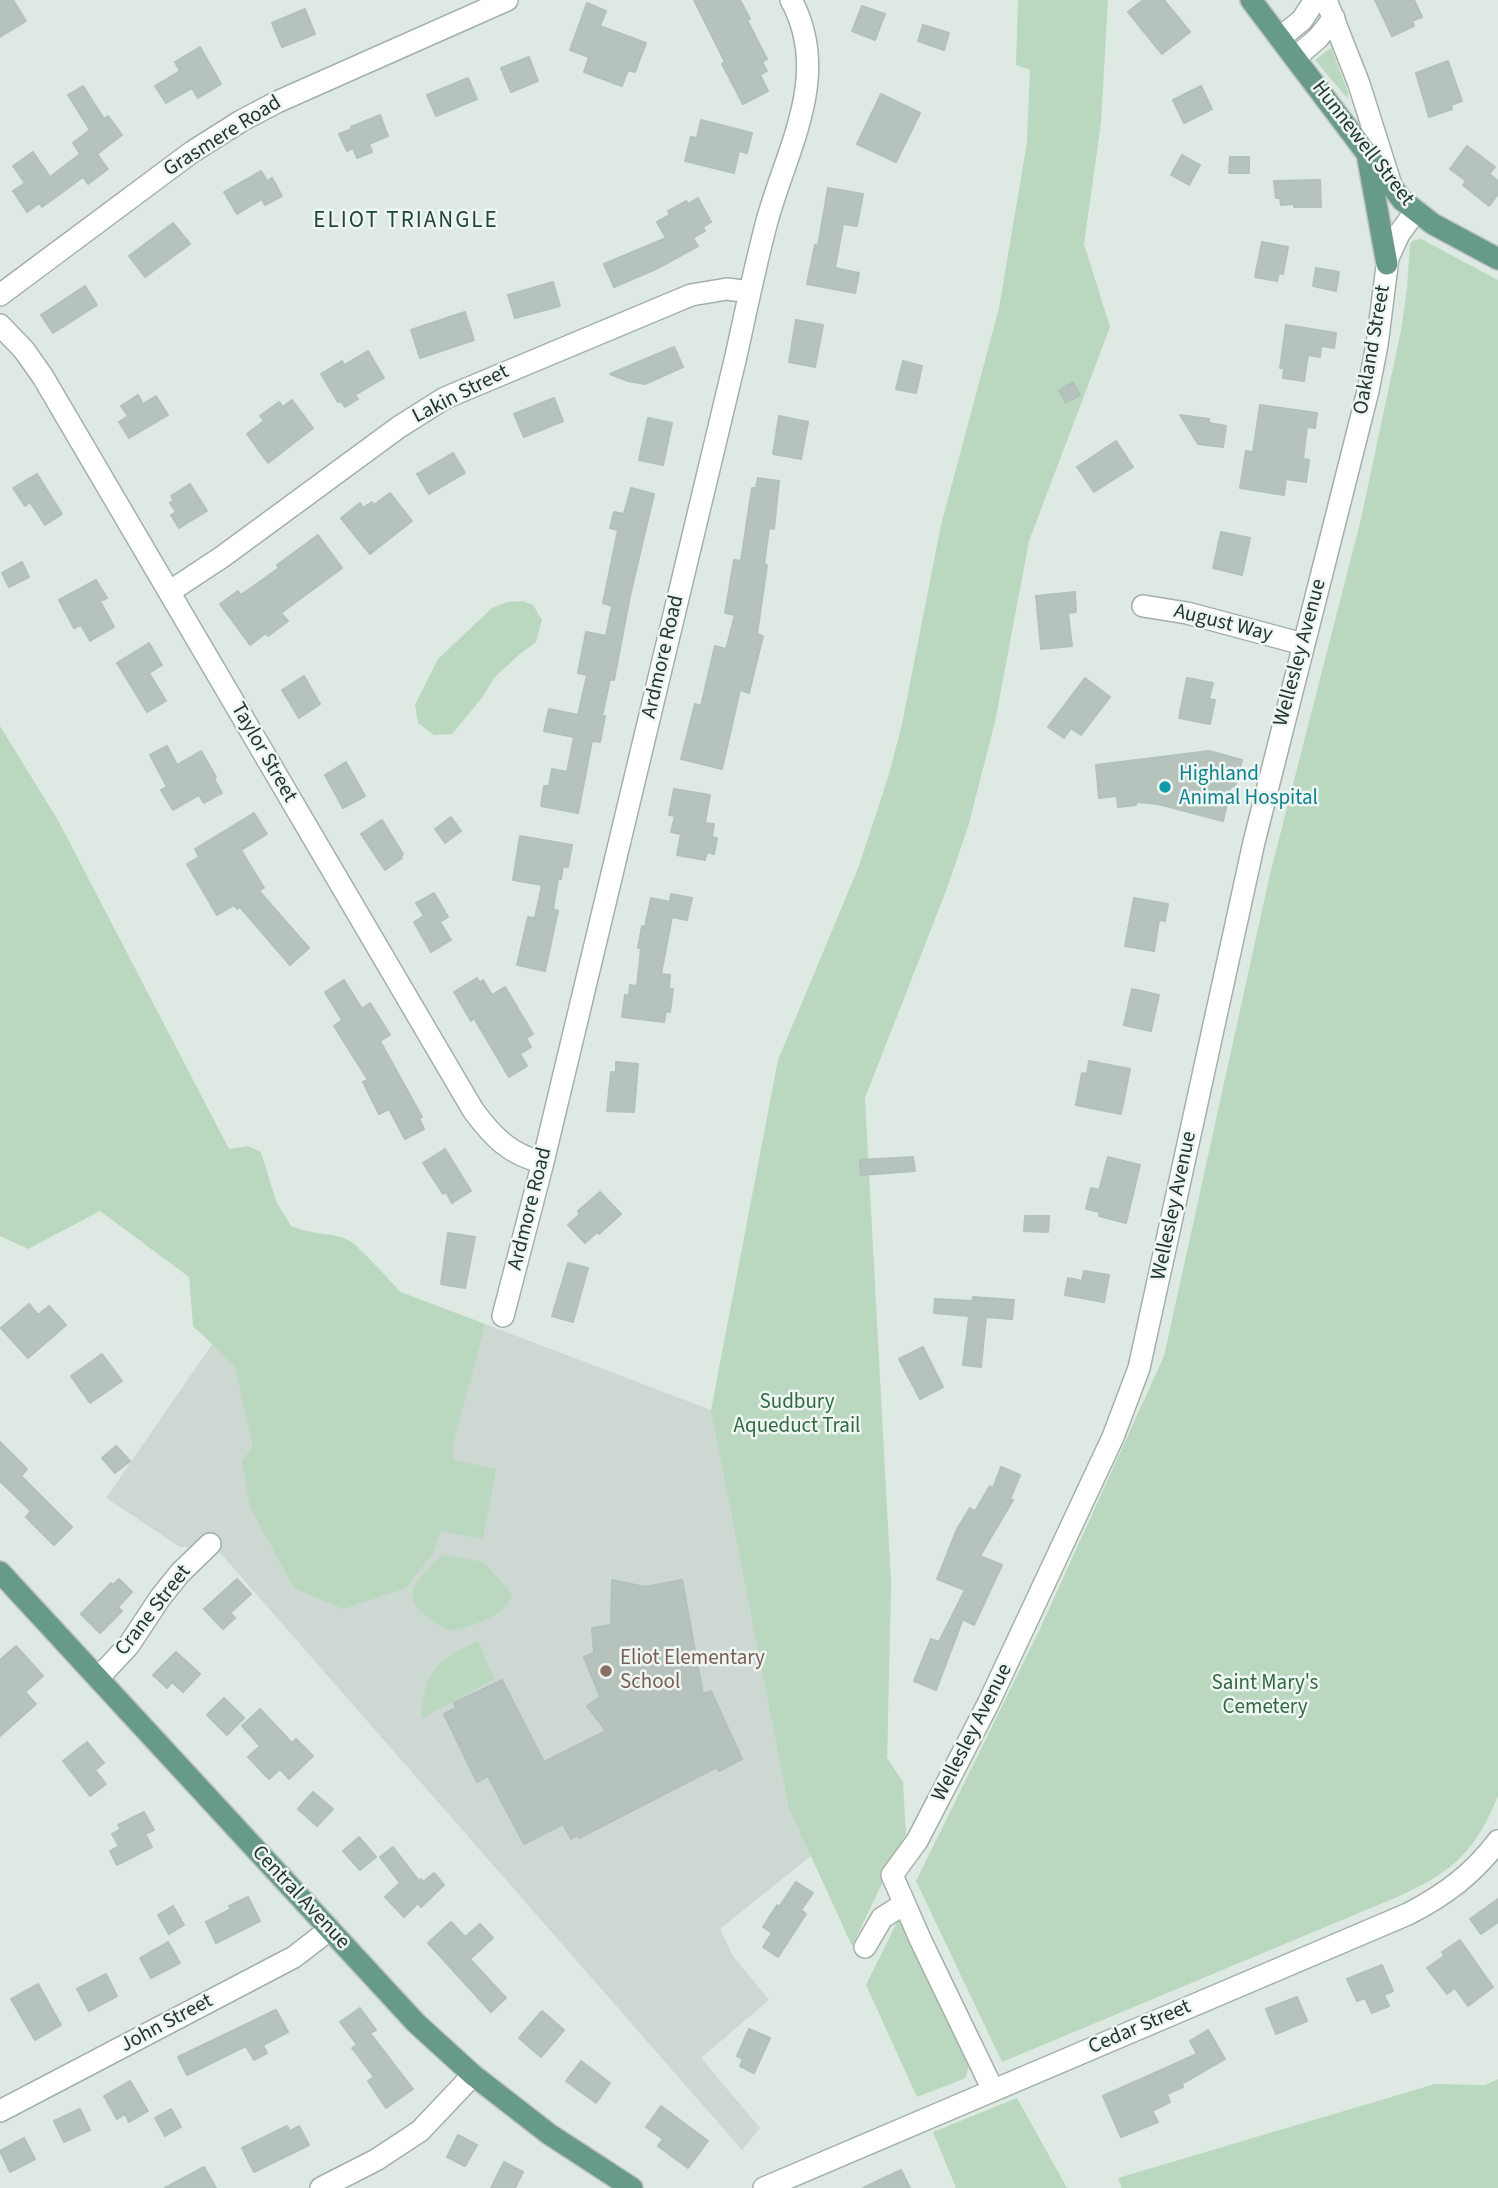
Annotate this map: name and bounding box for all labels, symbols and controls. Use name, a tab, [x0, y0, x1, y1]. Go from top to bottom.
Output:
street label: Hunnewell Street	[1305, 77, 1419, 211]
street label: Grasmere Road	[160, 91, 286, 183]
district label: ELIOT TRIANGLE	[315, 208, 497, 236]
street label: Oakland Street	[1349, 283, 1397, 417]
street label: Lakin Street	[409, 360, 513, 430]
street label: Wellesley Avenue	[1269, 577, 1333, 729]
street label: Ardmore Road	[638, 593, 690, 721]
street label: August Way	[1171, 600, 1275, 648]
street label: Taylor Street	[224, 699, 302, 807]
place label: Highland Animal Hospital	[1179, 762, 1318, 812]
marker: Highland Animal Hospital	[1157, 779, 1173, 795]
street label: Wellesley Avenue	[1147, 1129, 1203, 1283]
street label: Ardmore Road	[504, 1145, 558, 1273]
park label: Sudbury Aqueduct Trail	[734, 1390, 860, 1440]
street label: Crane Street	[111, 1561, 197, 1661]
place label: Eliot Elementary School	[620, 1646, 765, 1696]
street label: Wellesley Avenue	[927, 1660, 1019, 1806]
marker: Eliot Elementary School	[598, 1663, 614, 1679]
park label: Saint Mary's Cemetery	[1212, 1671, 1318, 1721]
street label: Central Avenue	[246, 1841, 354, 1955]
street label: John Street	[116, 1989, 218, 2059]
street label: Cedar Street	[1085, 1995, 1195, 2061]

